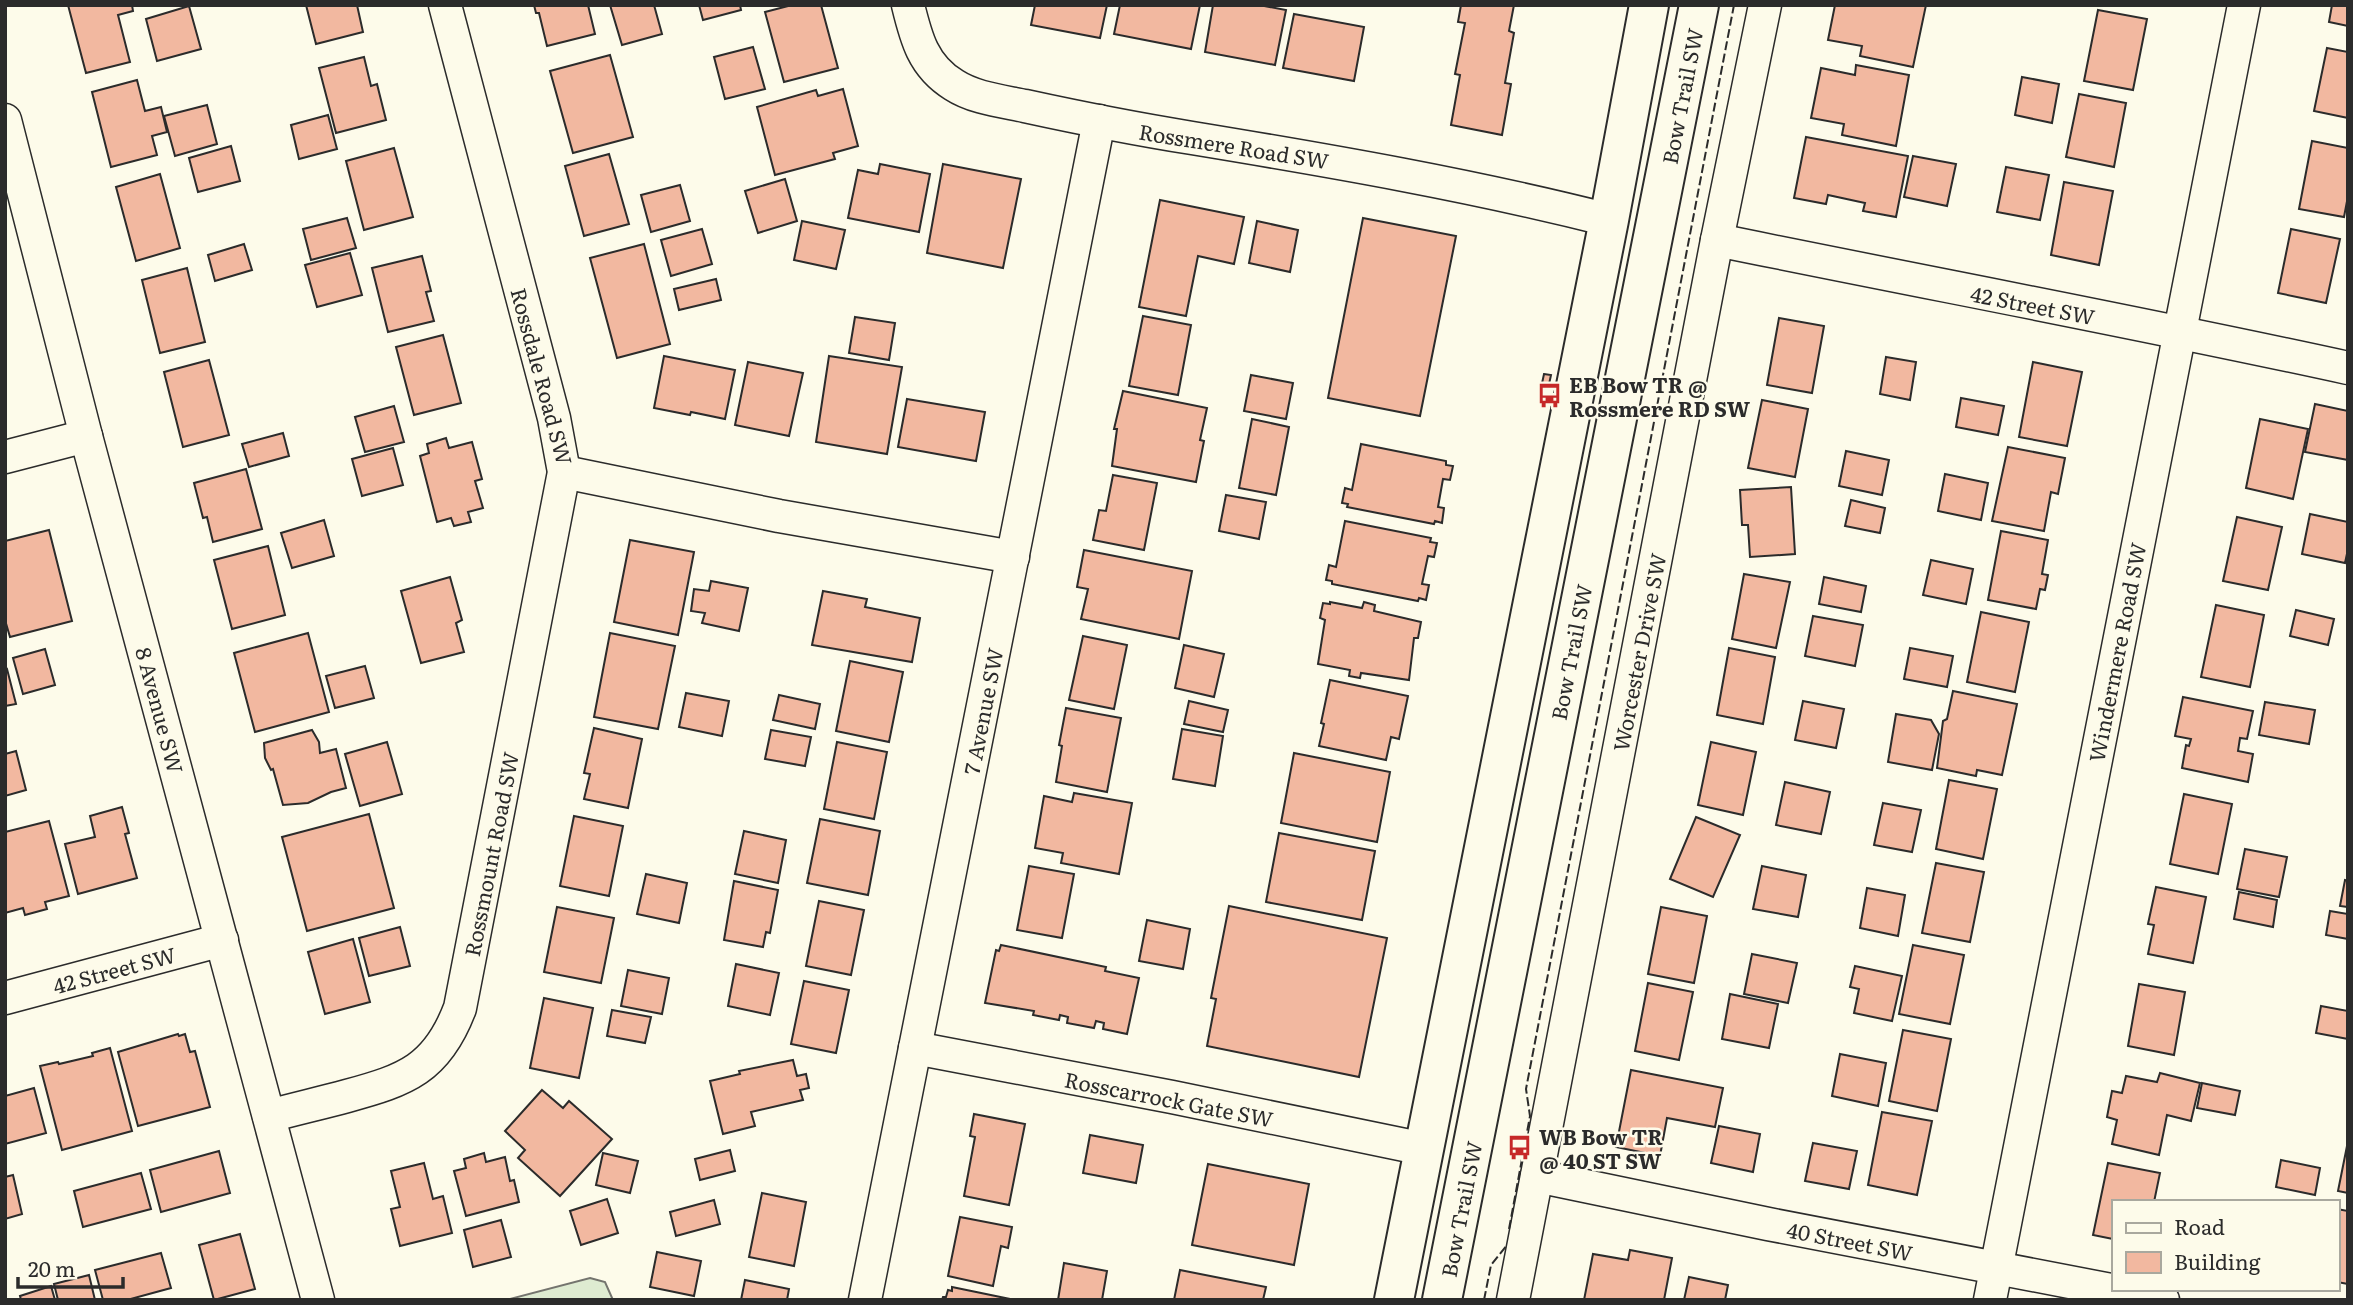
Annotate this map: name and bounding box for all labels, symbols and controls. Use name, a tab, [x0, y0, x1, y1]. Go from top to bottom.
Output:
street label: Bow Trail SW	[1653, 25, 1709, 167]
street label: Rossmere Road SW	[1137, 115, 1331, 175]
street label: 42 Street SW	[1968, 277, 2098, 331]
street label: Rossdale Road SW	[504, 284, 582, 468]
place label: EB Bow TR @ Rossmere RD SW	[1569, 368, 1751, 423]
bus stop icon: EB Bow TR @ Rossmere RD SW	[1535, 381, 1563, 409]
street label: Windermere Road SW	[2080, 540, 2152, 764]
street label: Worcester Drive SW	[1604, 550, 1672, 754]
street label: Bow Trail SW	[1542, 581, 1598, 723]
street label: 8 Avenue SW	[129, 644, 193, 776]
street label: 7 Avenue SW	[955, 645, 1009, 777]
street label: Rossmount Road SW	[455, 749, 525, 959]
street label: 42 Street SW	[49, 938, 179, 1000]
street label: Rosscarrock Gate SW	[1062, 1063, 1276, 1133]
place label: WB Bow TR @ 40 ST SW	[1539, 1120, 1663, 1175]
bus stop icon: WB Bow TR @ 40 ST SW	[1505, 1133, 1533, 1161]
street label: Bow Trail SW	[1432, 1138, 1488, 1280]
legend	[2112, 1200, 2339, 1291]
text: Road	[2174, 1210, 2225, 1241]
street label: 40 Street SW	[1784, 1213, 1916, 1267]
text: Building	[2174, 1245, 2261, 1276]
scale bar	[18, 1246, 122, 1290]
text: 20 m	[28, 1252, 75, 1283]

